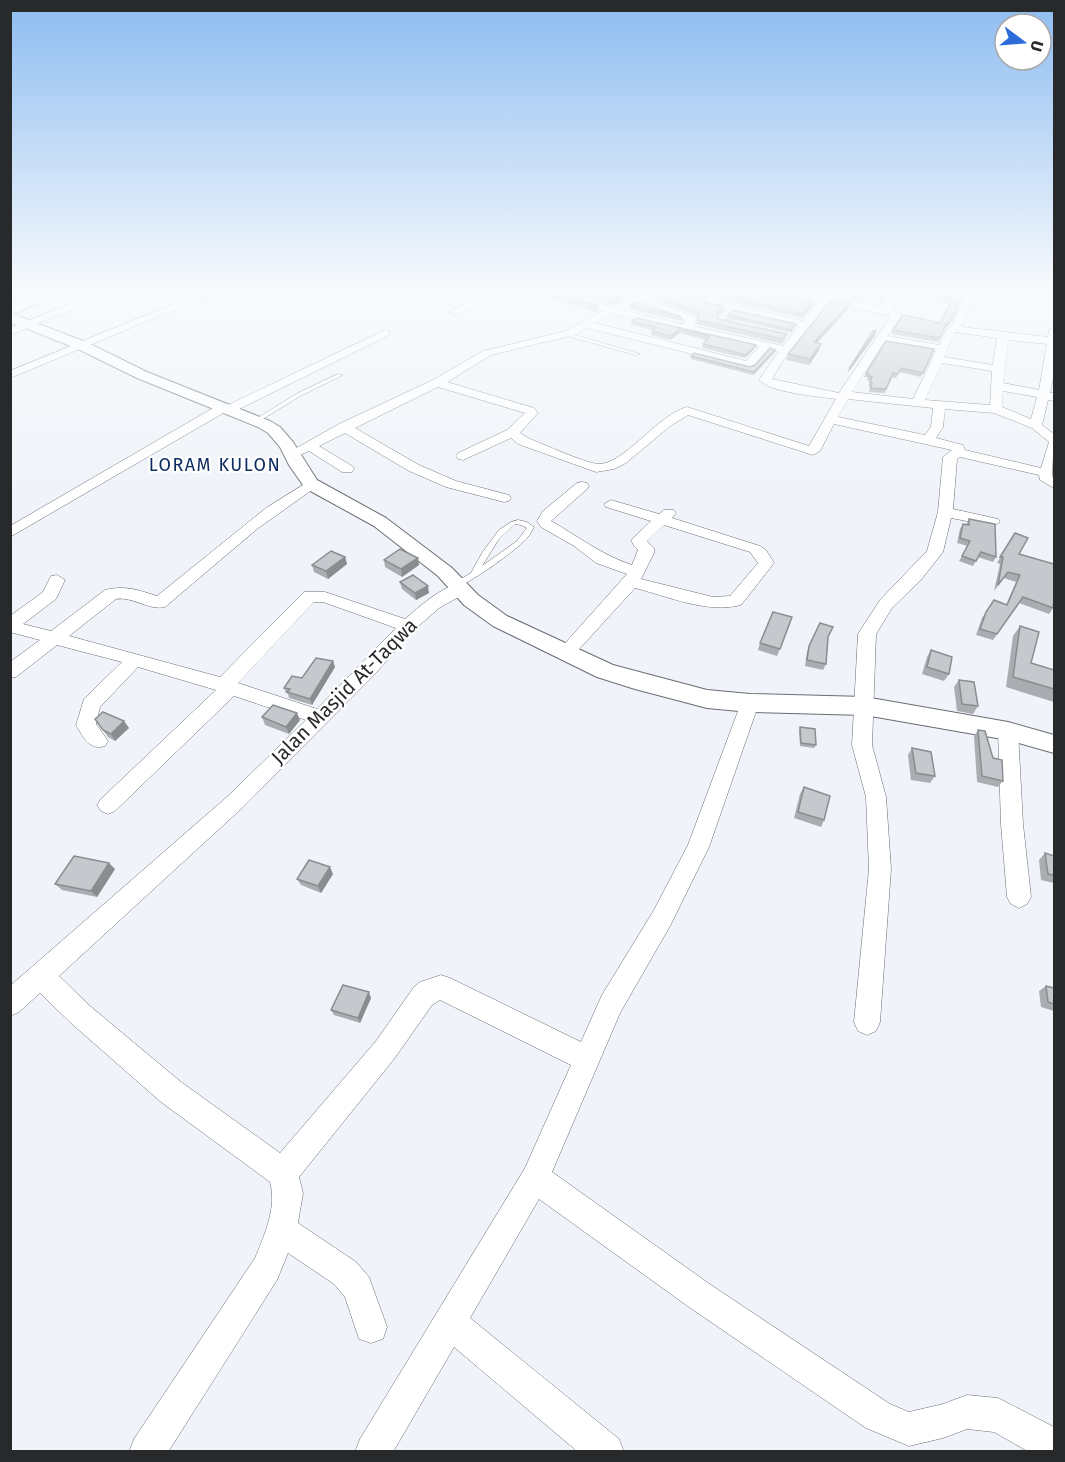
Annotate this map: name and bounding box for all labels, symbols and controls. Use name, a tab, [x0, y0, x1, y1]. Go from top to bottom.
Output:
north arrow	[993, 12, 1053, 72]
text: U	[1026, 38, 1048, 54]
district label: LORAM KULON	[149, 454, 281, 476]
street label: Jalan Masjid At-Taqwa	[266, 613, 422, 769]

